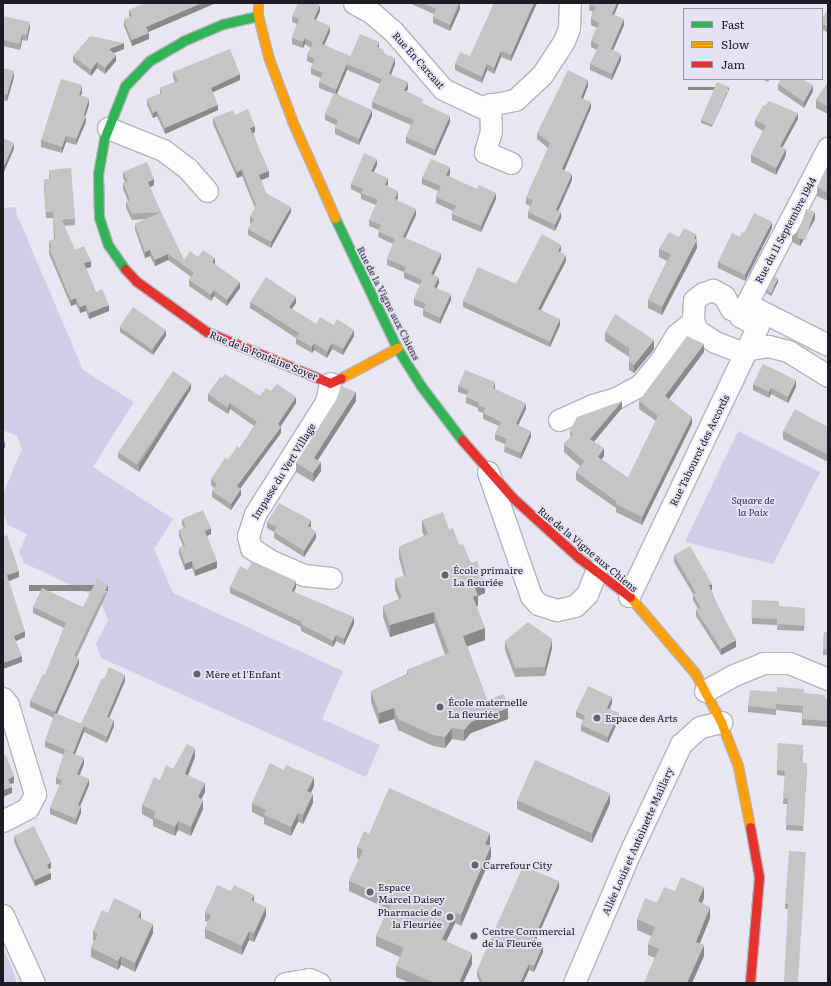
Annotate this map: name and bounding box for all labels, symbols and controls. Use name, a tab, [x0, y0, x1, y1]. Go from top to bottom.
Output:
legend	[683, 8, 823, 80]
text: Fast	[721, 15, 744, 33]
street label: Rue En Carcaut	[390, 29, 448, 91]
text: Slow	[721, 35, 749, 53]
text: Jam	[721, 55, 745, 73]
street label: Rue du 11 Septembre 1944	[752, 175, 818, 285]
street label: Rue de la Vigne aux Chiens	[355, 244, 423, 362]
street label: Rue de la Fontaine Soyer	[208, 328, 320, 382]
street label: Rue Tabourot des Accords	[667, 392, 731, 508]
street label: Impasse du Vert Village	[248, 421, 318, 521]
park label: Square de la Paix	[731, 493, 775, 516]
street label: Rue de la Vigne aux Chiens	[536, 504, 640, 594]
place label: École primaire La fleuriée	[453, 563, 523, 586]
marker: École primaire La fleuriée	[440, 570, 450, 580]
place label: Mère et l'Enfant	[205, 668, 281, 680]
marker: Mère et l'Enfant	[192, 669, 202, 679]
place label: École maternelle La fleuriée	[448, 695, 527, 718]
marker: École maternelle La fleuriée	[435, 702, 445, 712]
place label: Espace des Arts	[605, 712, 677, 724]
marker: Espace des Arts	[592, 713, 602, 723]
street label: Allée Louis et Antoinette Maillary	[599, 765, 675, 917]
place label: Carrefour City	[483, 859, 552, 871]
marker: Carrefour City	[470, 860, 480, 870]
place label: Espace Marcel Daisey	[378, 880, 445, 904]
marker: Espace Marcel Daisey	[365, 887, 375, 897]
place label: Pharmacie de la Fleuriée	[378, 905, 442, 928]
marker: Pharmacie de la Fleuriée	[445, 912, 455, 922]
place label: Centre Commercial de la Fleurée	[482, 924, 575, 948]
marker: Centre Commercial de la Fleurée	[469, 931, 479, 941]

